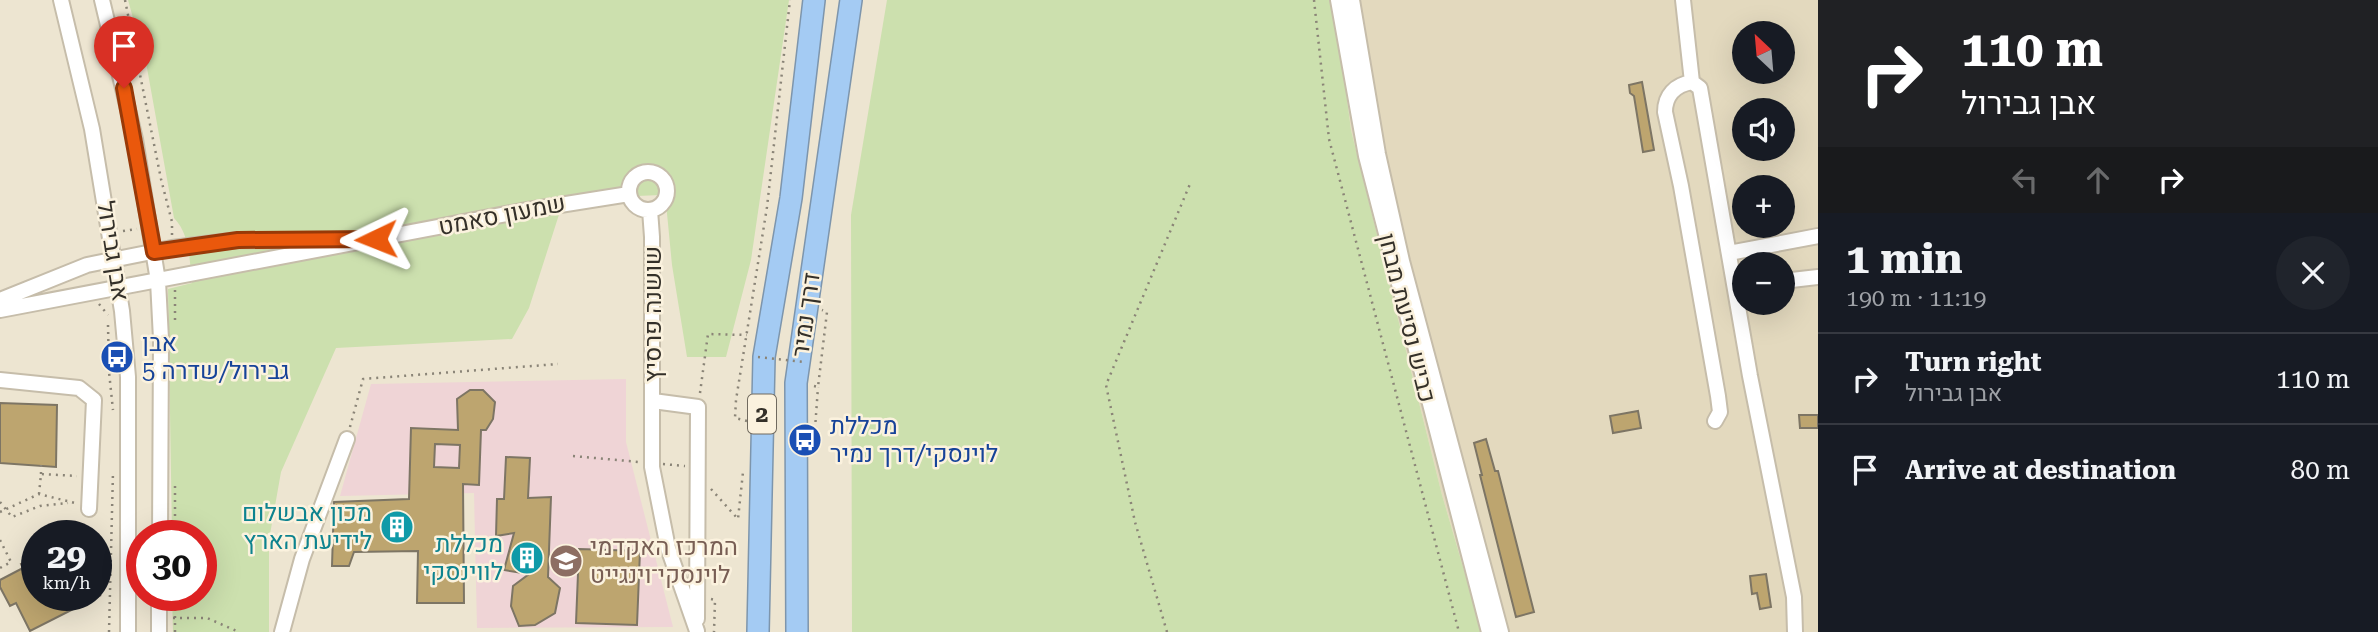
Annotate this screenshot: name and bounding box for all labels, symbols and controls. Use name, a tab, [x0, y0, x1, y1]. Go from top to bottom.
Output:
pin	[94, 16, 154, 88]
north arrow	[1732, 21, 1796, 84]
map controls	[1732, 21, 1795, 315]
text: 110 m	[1961, 21, 2103, 78]
icon: arrive	[105, 27, 143, 65]
icon: right	[1846, 28, 1937, 119]
text: אבן גבירול	[1961, 84, 2096, 122]
button: sound	[1732, 98, 1795, 161]
icon: left	[2006, 161, 2044, 199]
icon: ahead	[2079, 161, 2117, 199]
icon: right	[2152, 161, 2190, 199]
button: +	[1732, 175, 1795, 238]
street label: שמעון סאמט	[436, 189, 568, 241]
street label: אבן גבירול	[91, 199, 135, 303]
position arrow	[339, 202, 413, 276]
street label: כביש נסיעת מבחן	[1372, 230, 1442, 406]
text: 1 min	[1846, 234, 1963, 283]
button: close	[2276, 236, 2350, 310]
street label: שושנה פרסיץ	[639, 246, 667, 382]
button: −	[1732, 252, 1795, 315]
street label: דרך נמיר	[786, 271, 826, 359]
text: 190 m · 11:19	[1846, 285, 1986, 312]
place label: אבן גבירול/שדרה 5	[142, 329, 289, 385]
bus stop icon: אבן גבירול/שדרה 5	[98, 338, 136, 376]
text: Turn right	[1905, 347, 2041, 377]
icon: right	[1846, 360, 1884, 398]
text: 110 m	[2276, 364, 2350, 394]
text: אבן גבירול	[1905, 380, 2002, 407]
road number: 2	[748, 394, 776, 434]
place label: מכללת לוינסקי/דרך נמיר	[830, 412, 998, 468]
bus stop icon: מכללת לוינסקי/דרך נמיר	[786, 421, 824, 459]
icon: arrive	[1846, 451, 1884, 489]
text: Arrive at destination	[1905, 455, 2176, 485]
text: 80 m	[2291, 455, 2350, 485]
place label: מכון אבשלום לידיעת הארץ	[242, 499, 372, 555]
building icon: מכון אבשלום לידיעת הארץ	[378, 508, 416, 546]
speed limit sign: 30	[126, 520, 217, 611]
place label: מכללת לווינסקי	[423, 530, 503, 586]
place label: המרכז האקדמי לוינסקי־וינגייט	[590, 533, 738, 589]
text: 29	[47, 536, 86, 577]
building icon: מכללת לווינסקי	[508, 539, 546, 577]
school or university icon: המרכז האקדמי לוינסקי־וינגייט	[547, 542, 585, 580]
text: km/h	[42, 572, 91, 593]

